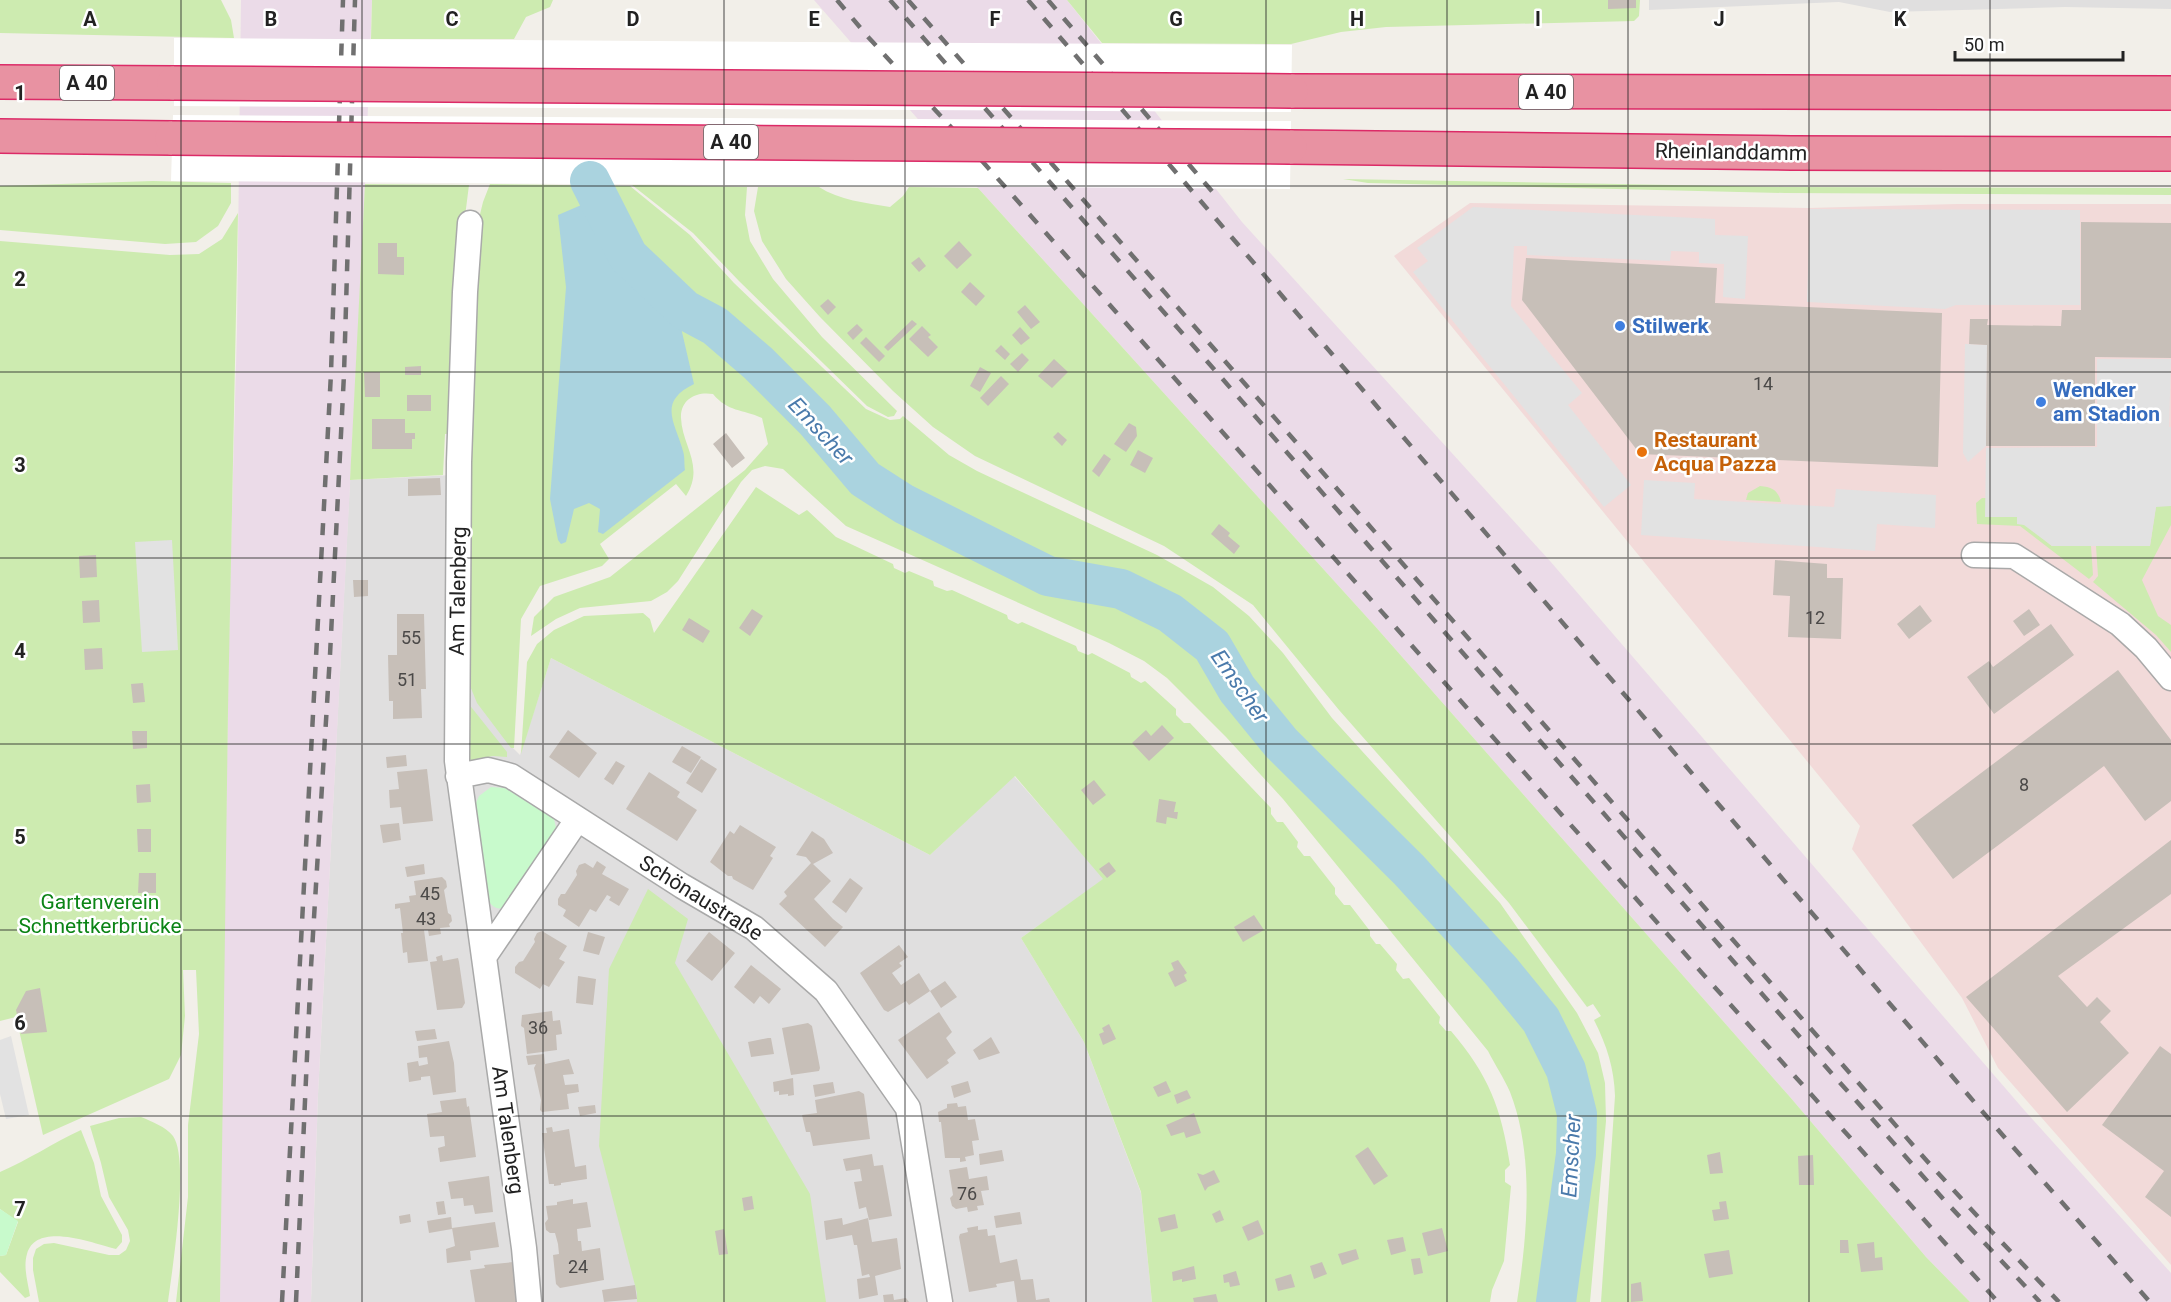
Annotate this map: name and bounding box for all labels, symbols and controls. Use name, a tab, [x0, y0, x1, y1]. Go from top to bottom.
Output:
text: A	[83, 7, 97, 31]
text: B	[265, 7, 277, 31]
text: C	[445, 7, 459, 31]
text: D	[627, 7, 640, 31]
text: E	[808, 7, 820, 31]
text: F	[990, 7, 1001, 31]
text: G	[1169, 7, 1183, 31]
text: H	[1350, 7, 1364, 31]
text: I	[1535, 7, 1541, 31]
text: J	[1713, 7, 1725, 31]
text: K	[1894, 7, 1907, 31]
scale bar	[1955, 24, 2123, 62]
text: 50 m	[1964, 34, 2004, 55]
road number: A 40	[60, 66, 114, 100]
road number: A 40	[1519, 75, 1573, 109]
text: 1	[14, 81, 26, 105]
road number: A 40	[704, 125, 758, 159]
street label: Rheinlanddamm	[1655, 139, 1807, 165]
text: 2	[14, 267, 26, 291]
place label: Stilwerk	[1632, 314, 1710, 338]
marker: Stilwerk	[1613, 319, 1627, 333]
house number: 14	[1753, 373, 1773, 394]
place label: Wendker am Stadion	[2053, 378, 2160, 426]
water label: Emscher	[783, 392, 859, 471]
marker: Wendker am Stadion	[2034, 395, 2048, 409]
place label: Restaurant Acqua Pazza	[1654, 428, 1776, 476]
marker: Restaurant Acqua Pazza	[1635, 445, 1649, 459]
text: 3	[14, 453, 26, 477]
street label: Am Talenberg	[445, 526, 471, 656]
house number: 12	[1805, 607, 1825, 628]
house number: 55	[401, 627, 421, 648]
text: 4	[14, 639, 26, 663]
water label: Emscher	[1206, 645, 1275, 728]
house number: 51	[397, 669, 417, 690]
house number: 8	[2019, 774, 2029, 795]
text: 5	[14, 825, 26, 849]
street label: Schönaustraße	[635, 850, 767, 946]
house number: 45	[420, 883, 440, 904]
park label: Gartenverein Schnettkerbrücke	[18, 890, 182, 938]
house number: 43	[416, 908, 436, 929]
text: 6	[14, 1011, 26, 1035]
house number: 36	[528, 1017, 548, 1038]
street label: Am Talenberg	[487, 1064, 529, 1196]
water label: Emscher	[1556, 1113, 1586, 1198]
house number: 76	[957, 1183, 977, 1204]
text: 7	[14, 1197, 26, 1221]
house number: 24	[568, 1256, 588, 1277]

